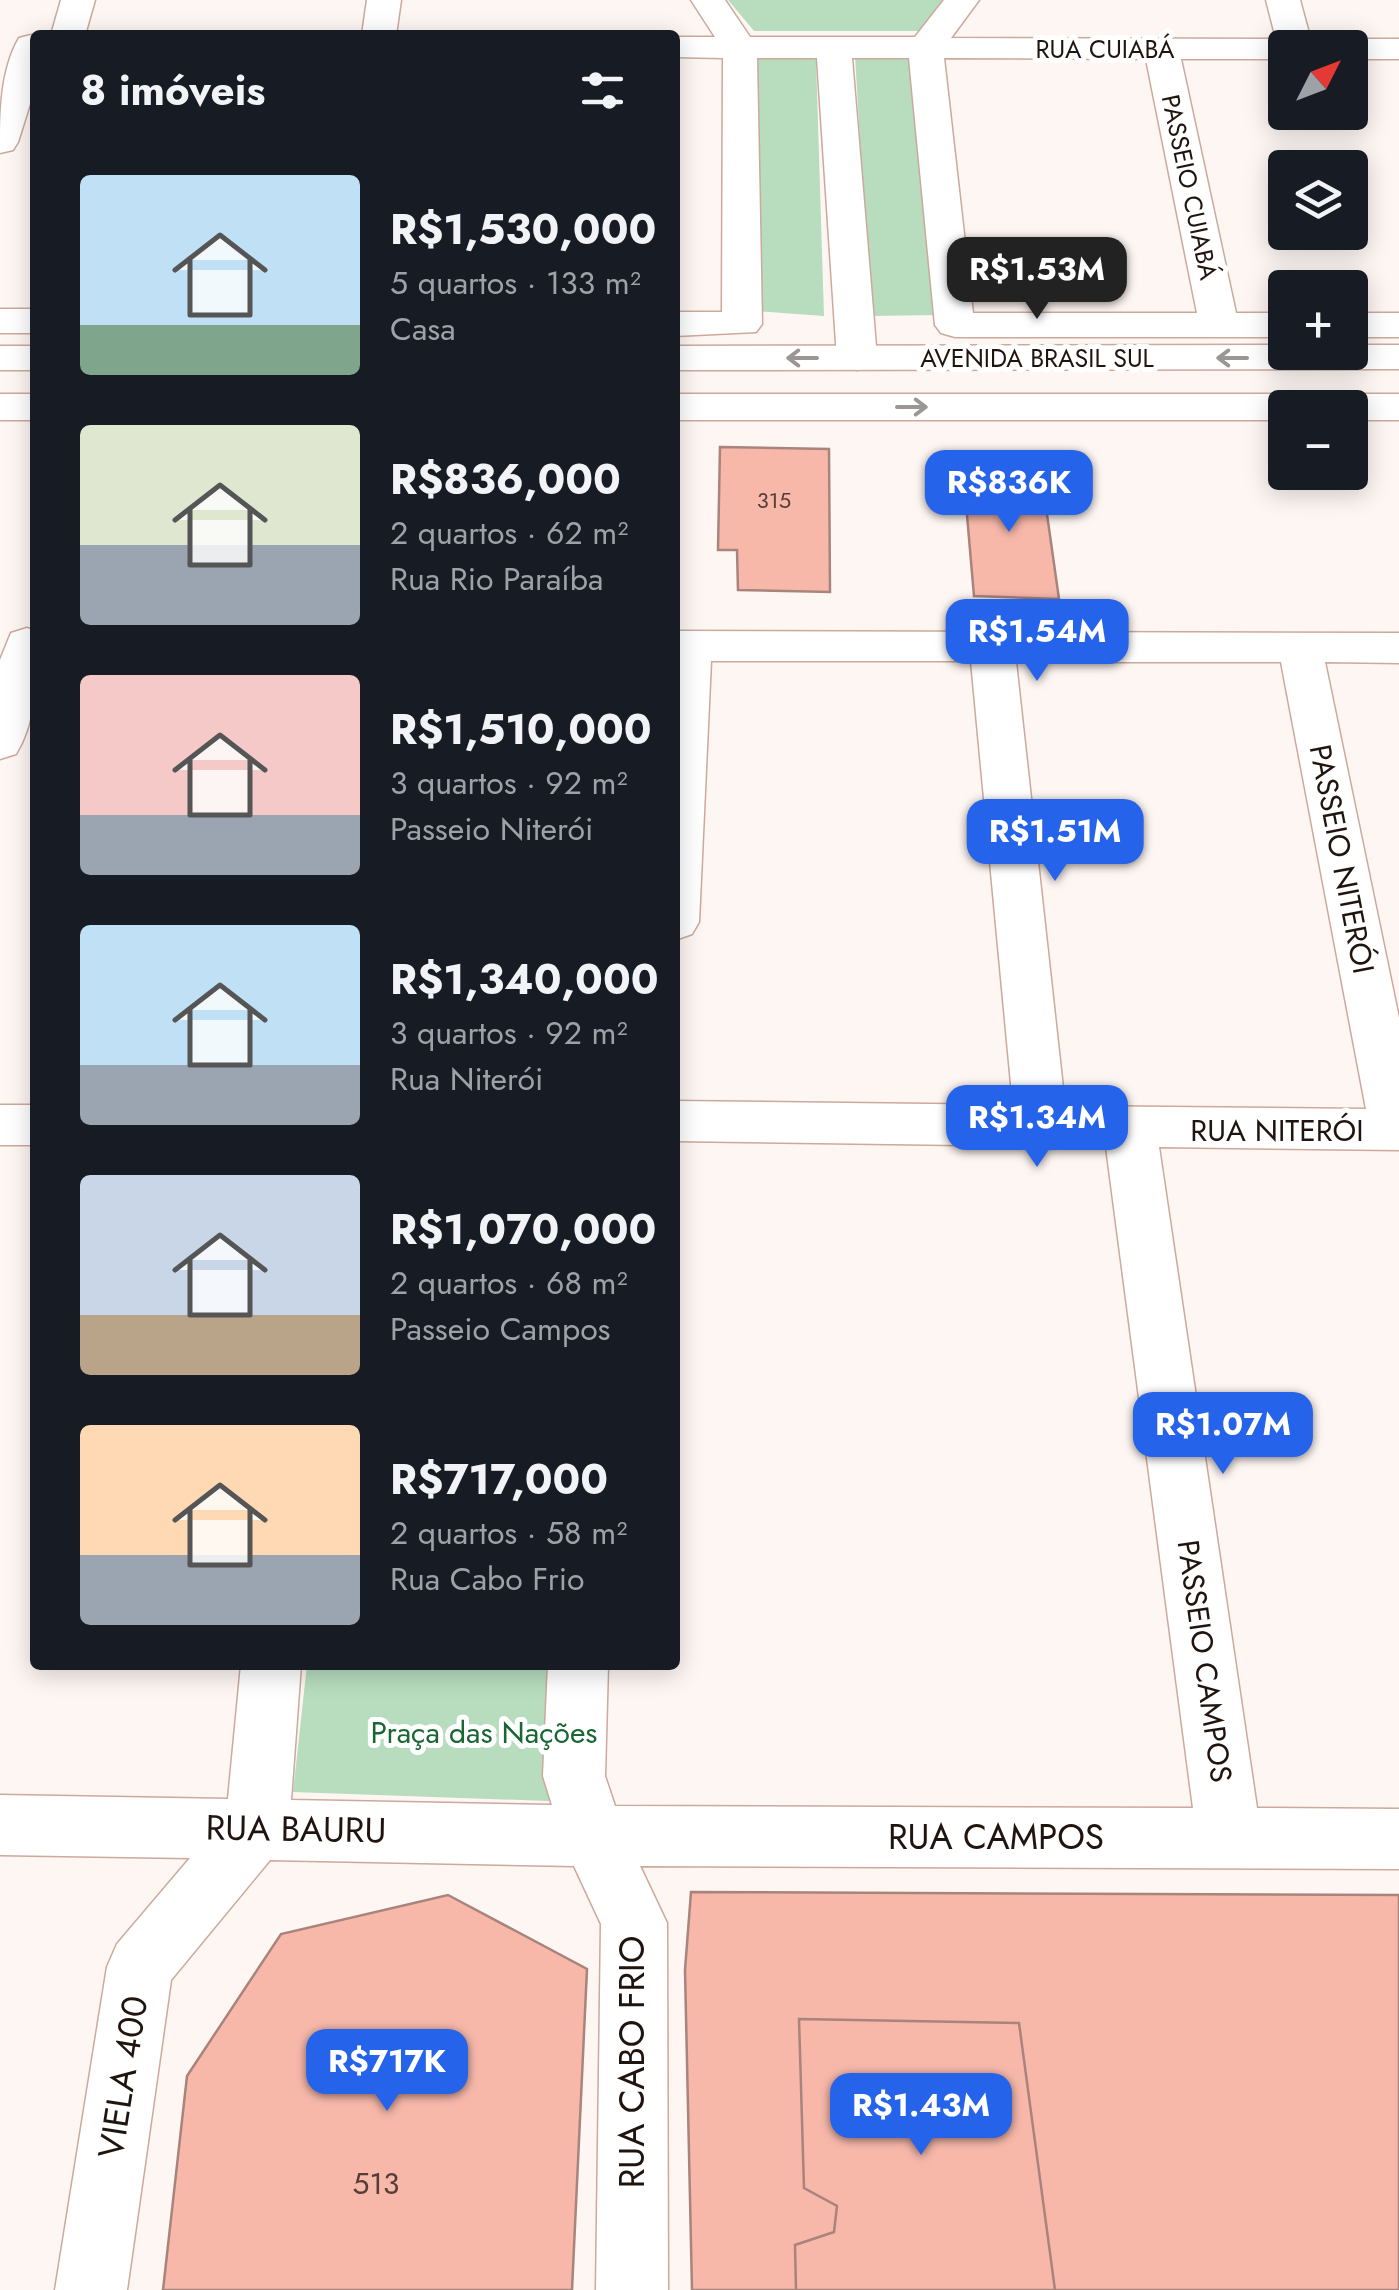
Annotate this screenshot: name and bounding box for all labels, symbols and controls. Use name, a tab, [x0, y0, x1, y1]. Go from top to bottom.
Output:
north arrow	[1268, 30, 1368, 130]
map controls	[1268, 30, 1368, 490]
street label: RUA CUIABÁ	[1035, 31, 1175, 67]
text: 8 imóveis	[80, 60, 265, 121]
icon: filters	[575, 63, 630, 118]
street label: PASSEIO CUIABÁ	[1153, 91, 1227, 283]
button: layers	[1268, 150, 1368, 250]
text: R$1,530,000	[390, 199, 656, 260]
icon: home	[160, 215, 280, 335]
pin: R$1.53M	[945, 237, 1129, 322]
text: R$1.53M	[969, 246, 1105, 292]
text: 5 quartos · 133 m²	[390, 260, 641, 306]
button: +	[1268, 270, 1368, 370]
text: Casa	[390, 306, 456, 352]
street label: AVENIDA BRASIL SUL	[920, 340, 1154, 376]
one-way arrow	[786, 348, 818, 368]
one-way arrow	[1216, 348, 1248, 368]
button: −	[1268, 390, 1368, 490]
one-way arrow	[896, 398, 928, 416]
text: R$836,000	[390, 449, 621, 510]
pin: R$836K	[928, 450, 1090, 535]
text: R$836K	[947, 459, 1071, 505]
icon: home	[160, 465, 280, 585]
house number: 315	[757, 484, 791, 516]
text: 2 quartos · 62 m²	[390, 510, 628, 556]
text: Rua Rio Paraíba	[390, 556, 603, 602]
pin: R$1.54M	[945, 599, 1129, 684]
text: R$1.54M	[968, 608, 1106, 654]
text: R$1,510,000	[390, 699, 652, 760]
icon: home	[160, 715, 280, 835]
street label: PASSEIO NITERÓI	[1299, 741, 1385, 977]
text: 3 quartos · 92 m²	[390, 760, 628, 806]
pin: R$1.51M	[963, 799, 1147, 884]
text: Passeio Niterói	[390, 806, 593, 852]
text: R$1.51M	[989, 808, 1121, 854]
text: R$1,340,000	[390, 949, 659, 1010]
icon: home	[160, 965, 280, 1085]
text: 3 quartos · 92 m²	[390, 1010, 628, 1056]
text: Rua Niterói	[390, 1056, 543, 1102]
pin: R$1.34M	[945, 1085, 1129, 1170]
text: R$1.34M	[968, 1094, 1106, 1140]
street label: RUA NITERÓI	[1190, 1109, 1364, 1152]
text: R$1,070,000	[390, 1199, 656, 1260]
icon: home	[160, 1215, 280, 1335]
text: 2 quartos · 68 m²	[390, 1260, 628, 1306]
text: Passeio Campos	[390, 1306, 611, 1352]
pin: R$1.07M	[1131, 1392, 1315, 1477]
text: R$1.07M	[1155, 1401, 1291, 1447]
text: R$717,000	[390, 1449, 608, 1510]
icon: home	[160, 1465, 280, 1585]
text: 2 quartos · 58 m²	[390, 1510, 627, 1556]
street label: PASSEIO CAMPOS	[1167, 1537, 1243, 1785]
text: Rua Cabo Frio	[390, 1556, 584, 1602]
park label: Praça das Nações	[371, 1711, 597, 1754]
street label: RUA BAURU	[205, 1802, 387, 1856]
street label: RUA CAMPOS	[888, 1812, 1104, 1862]
street label: RUA CABO FRIO	[607, 1936, 657, 2188]
street label: VIELA 400	[86, 1992, 160, 2162]
pin: R$717K	[306, 2029, 468, 2114]
text: R$717K	[328, 2038, 446, 2084]
pin: R$1.43M	[829, 2073, 1013, 2158]
text: R$1.43M	[852, 2082, 990, 2128]
house number: 513	[353, 2162, 399, 2205]

